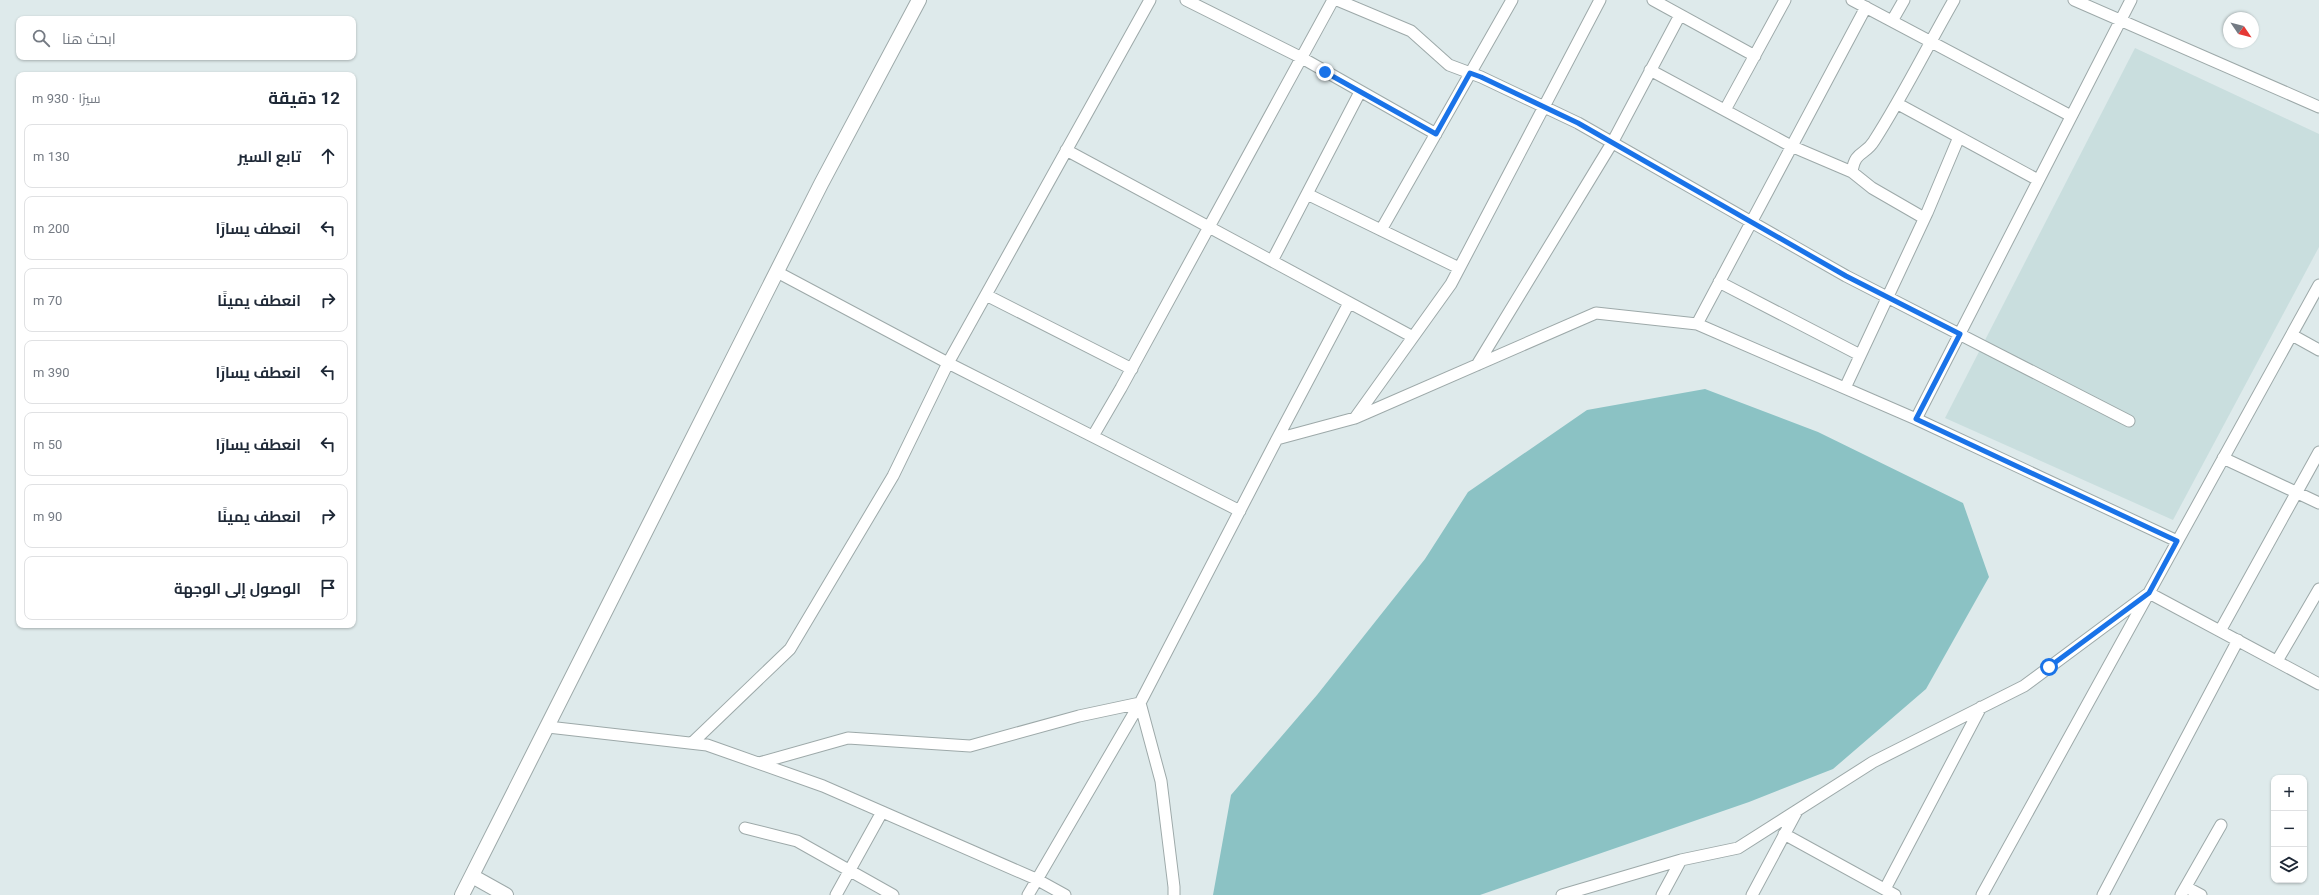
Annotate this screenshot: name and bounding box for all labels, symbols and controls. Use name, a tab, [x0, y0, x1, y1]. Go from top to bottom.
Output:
north arrow	[2223, 12, 2259, 48]
search box	[16, 16, 356, 60]
icon: search	[30, 27, 52, 49]
text: ابحث هنا	[62, 30, 116, 48]
route end	[1316, 63, 1334, 81]
text: 12 دقيقة	[268, 88, 340, 108]
text: سيرًا · 930 m	[32, 91, 100, 106]
icon: ahead	[317, 145, 339, 167]
text: تابع السير	[238, 148, 301, 166]
text: 130 m	[33, 149, 70, 164]
icon: left	[317, 217, 339, 239]
text: انعطف يسارًا	[215, 220, 301, 238]
text: 200 m	[33, 221, 70, 236]
icon: right	[317, 289, 339, 311]
text: انعطف يمينًا	[217, 292, 301, 310]
text: 70 m	[33, 293, 62, 308]
icon: left	[317, 361, 339, 383]
text: انعطف يسارًا	[215, 364, 301, 382]
text: 390 m	[33, 365, 70, 380]
icon: left	[317, 433, 339, 455]
text: انعطف يسارًا	[215, 436, 301, 454]
text: 50 m	[33, 437, 62, 452]
icon: right	[317, 505, 339, 527]
text: انعطف يمينًا	[217, 508, 301, 526]
text: 90 m	[33, 509, 62, 524]
icon: arrive	[317, 577, 339, 599]
text: الوصول إلى الوجهة	[174, 580, 301, 598]
route start	[2040, 658, 2058, 676]
map controls	[2271, 775, 2307, 883]
button: +	[2271, 775, 2307, 811]
button: −	[2271, 811, 2307, 847]
button: layers	[2271, 847, 2307, 883]

